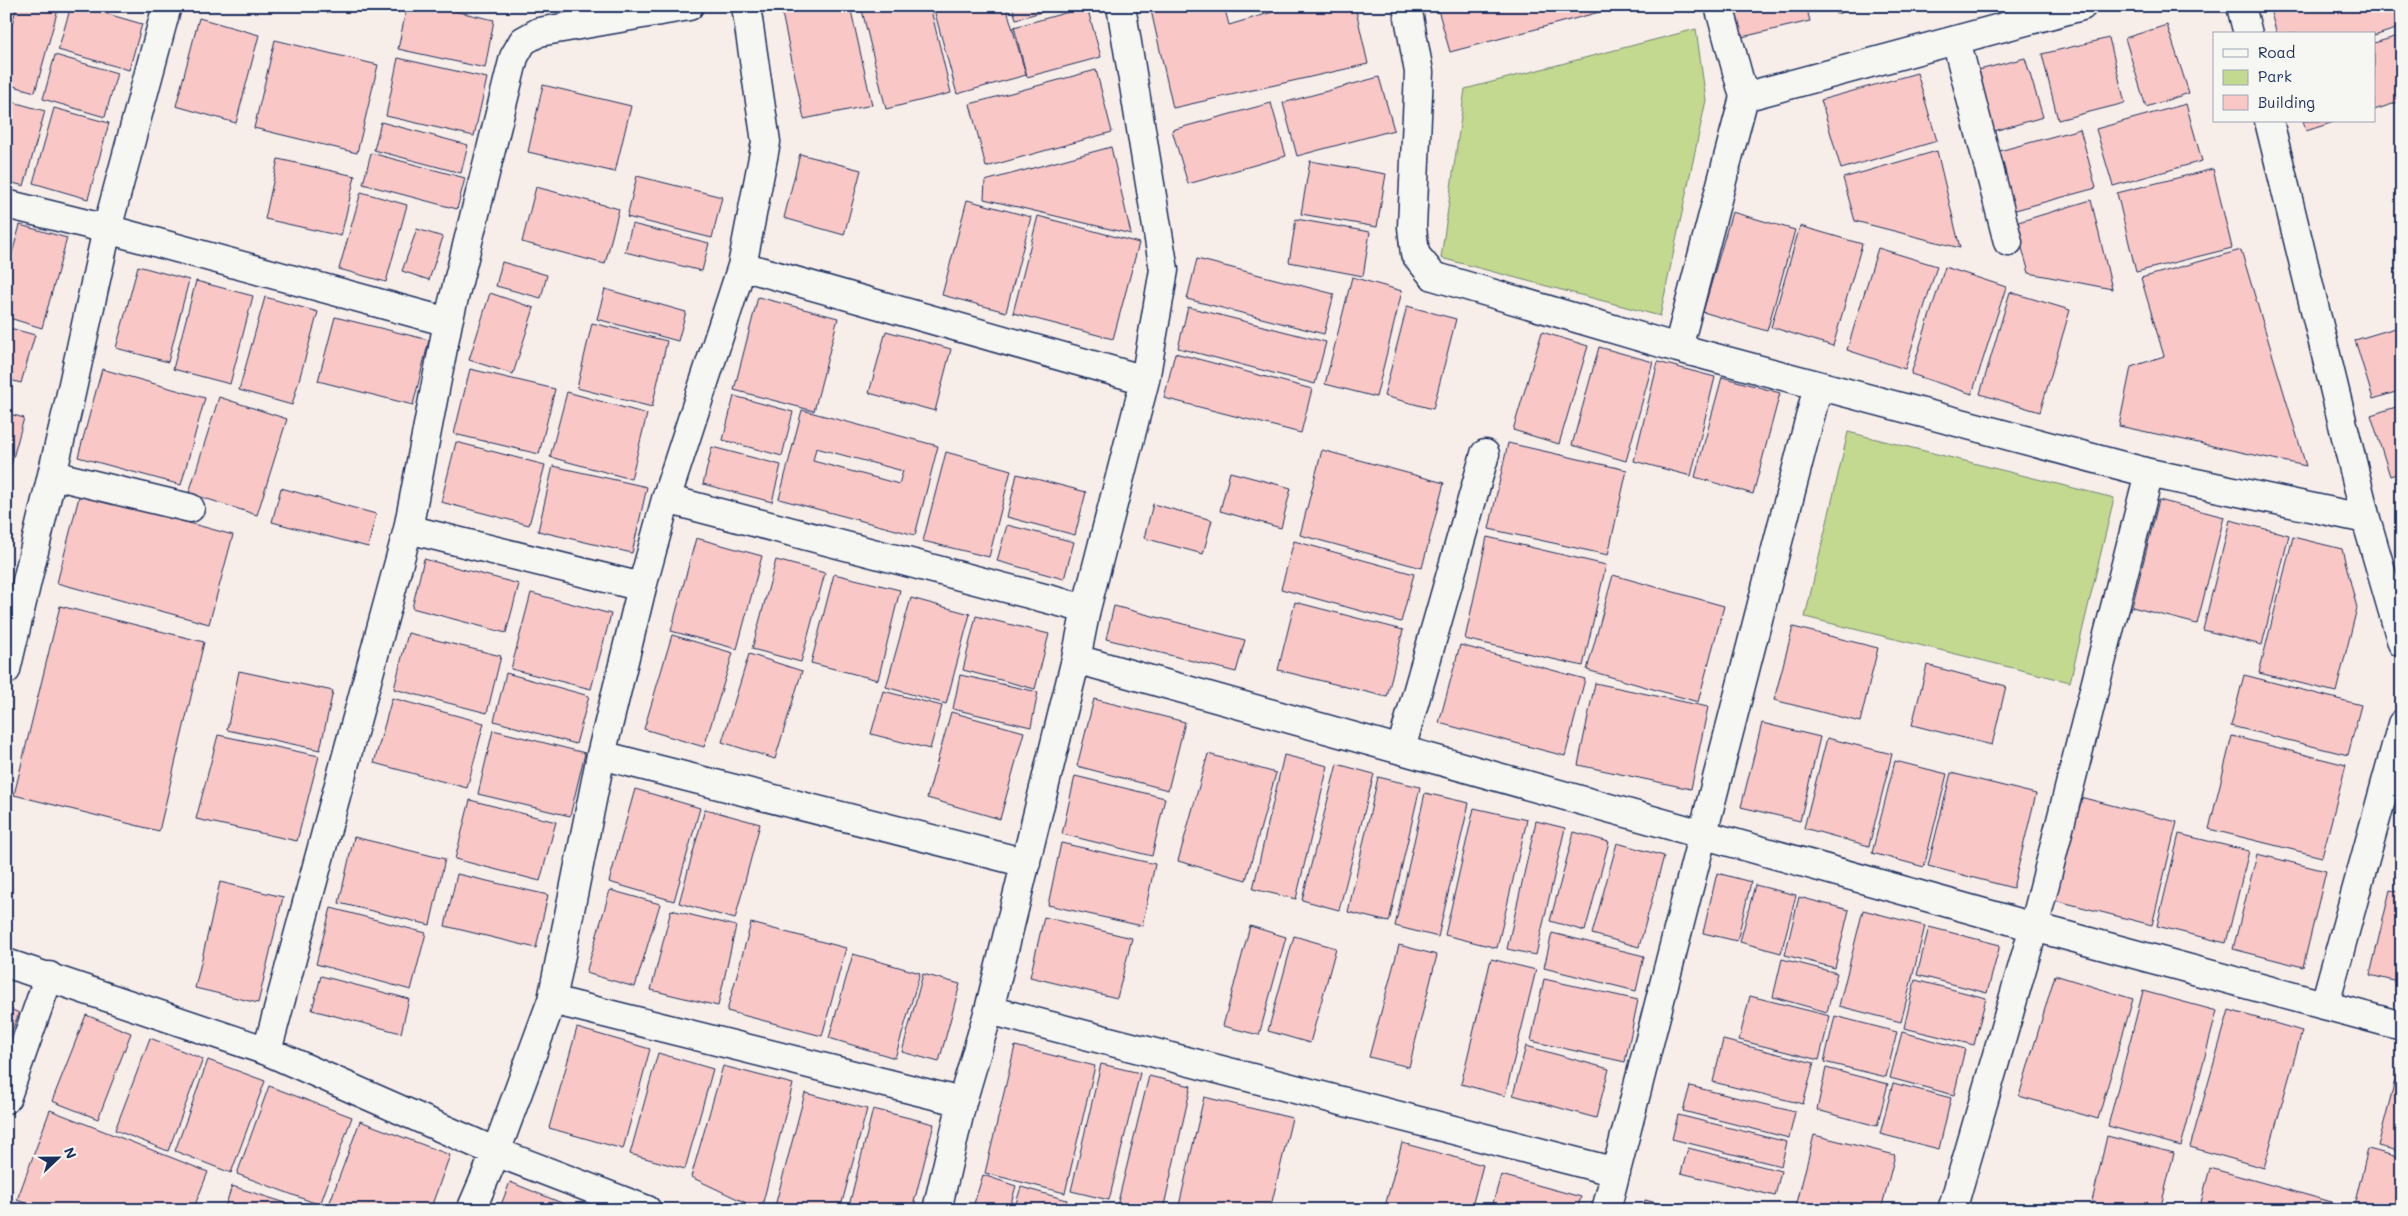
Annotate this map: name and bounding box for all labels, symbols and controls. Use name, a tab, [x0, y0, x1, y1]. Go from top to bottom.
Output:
legend	[2213, 32, 2376, 122]
text: Road	[2258, 42, 2295, 62]
text: Park	[2258, 66, 2292, 86]
text: Building	[2258, 92, 2315, 112]
north arrow	[32, 1134, 82, 1184]
text: N	[60, 1144, 81, 1161]

